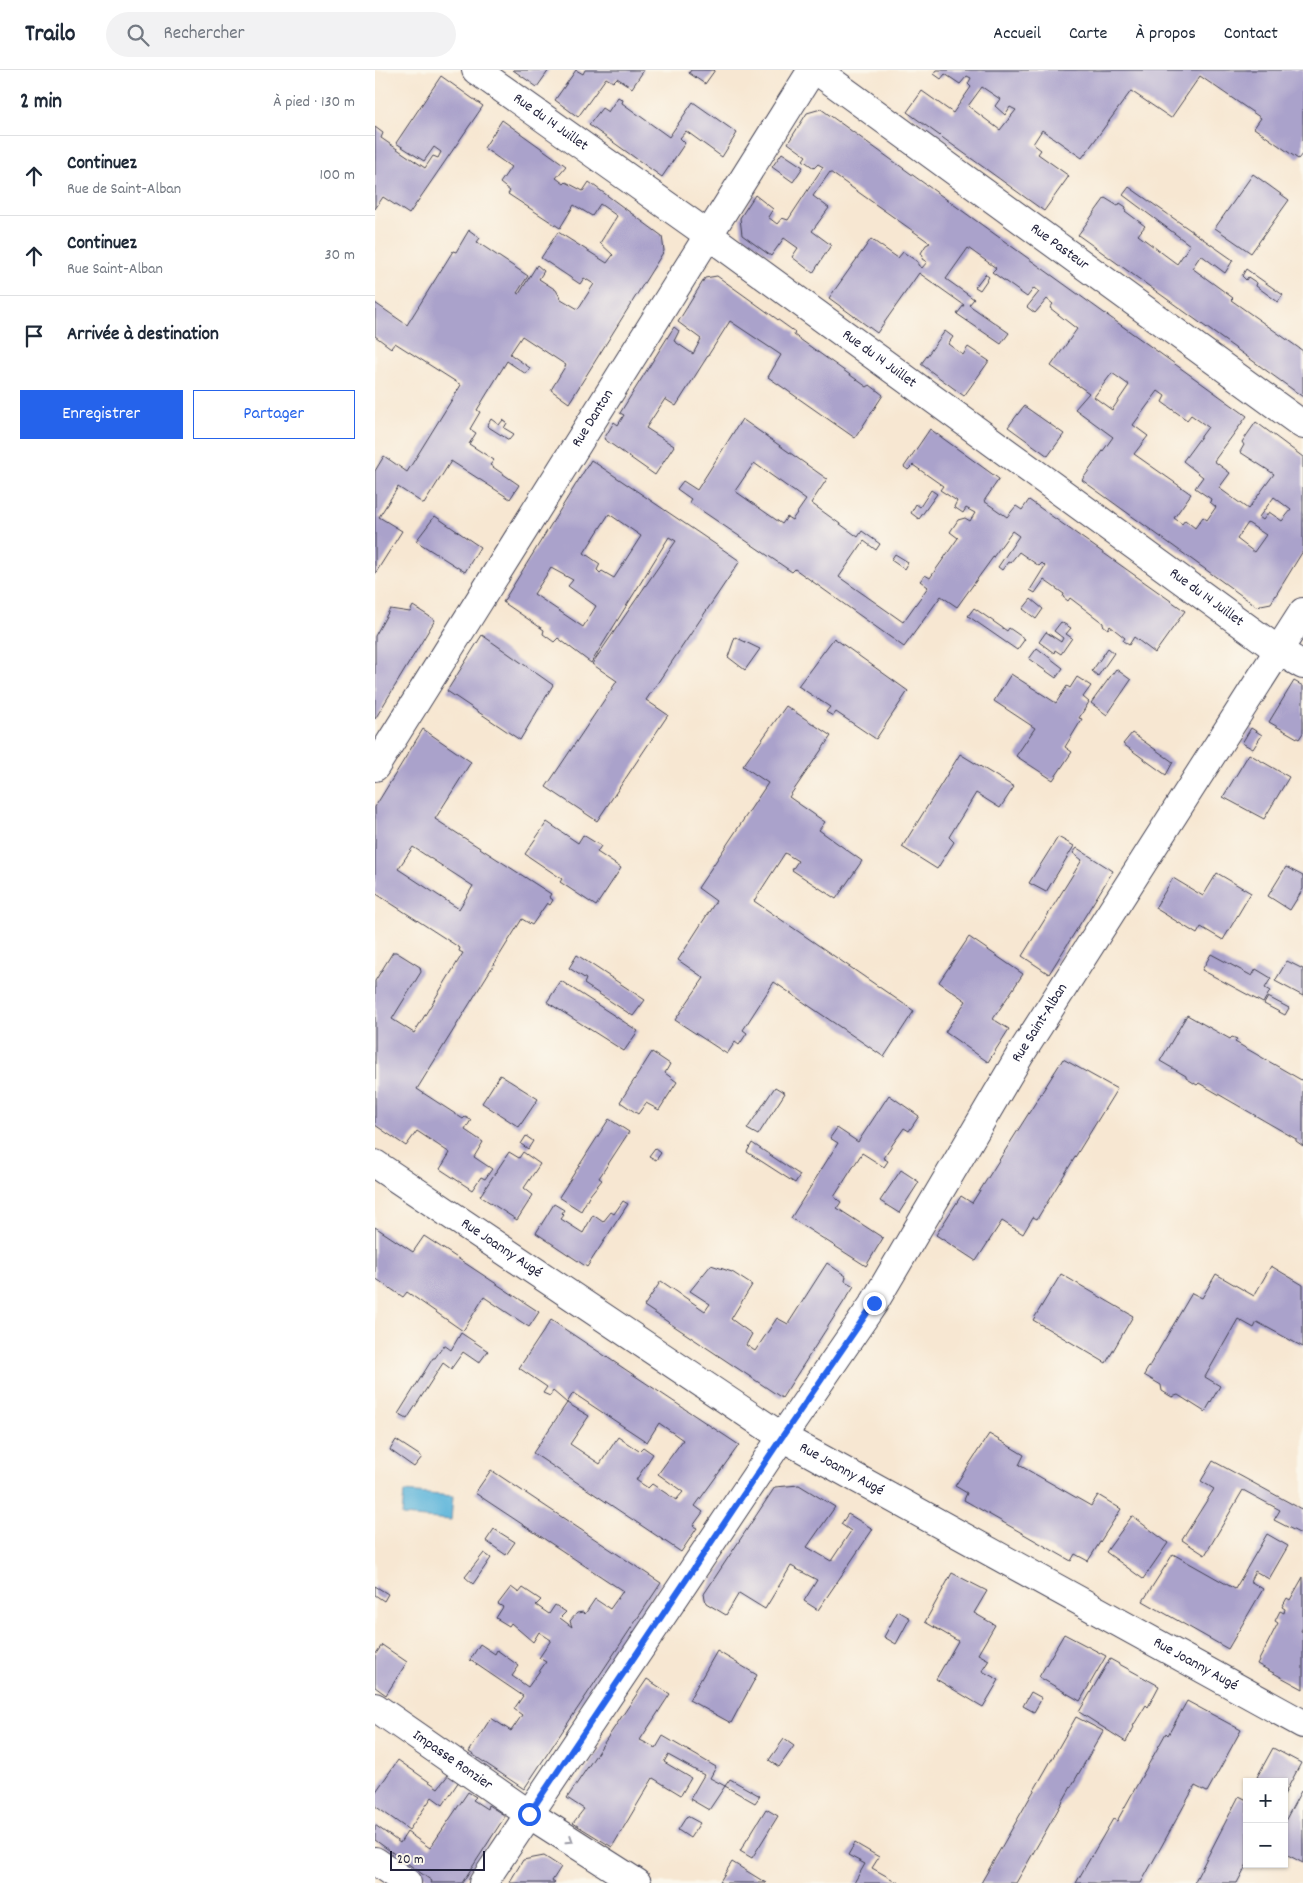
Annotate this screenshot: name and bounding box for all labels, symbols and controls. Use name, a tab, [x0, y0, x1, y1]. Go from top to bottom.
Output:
search box	[106, 12, 456, 57]
text: Trailo	[25, 18, 76, 52]
icon: search	[124, 21, 152, 49]
text: Rechercher	[164, 21, 245, 48]
text: Accueil	[993, 22, 1041, 47]
text: Carte	[1069, 22, 1108, 47]
text: À propos	[1136, 22, 1196, 47]
text: Contact	[1224, 22, 1278, 47]
text: 2 min	[20, 88, 62, 118]
street label: Rue du 14 Juillet	[508, 88, 593, 157]
text: À pied · 130 m	[273, 91, 355, 114]
text: Continuez	[67, 151, 137, 178]
icon: ahead	[20, 162, 48, 190]
text: 100 m	[319, 164, 355, 187]
text: Rue de Saint-Alban	[67, 178, 181, 201]
street label: Rue Pasteur	[1025, 218, 1094, 277]
text: Continuez	[67, 231, 137, 258]
icon: ahead	[20, 242, 48, 270]
text: 30 m	[325, 244, 355, 267]
text: Rue Saint-Alban	[67, 258, 163, 281]
icon: arrive	[20, 322, 48, 350]
text: Arrivée à destination	[67, 322, 219, 349]
street label: Rue du 14 Juillet	[837, 325, 921, 394]
street label: Rue Danton	[567, 385, 620, 452]
button: Enregistrer	[20, 390, 183, 439]
button: Partager	[193, 390, 355, 439]
street label: Rue du 14 Juillet	[1164, 563, 1248, 633]
street label: Rue Saint-Alban	[1007, 979, 1074, 1067]
street label: Rue Joanny Augé	[456, 1213, 546, 1284]
route end	[863, 1292, 886, 1315]
street label: Rue Joanny Augé	[795, 1437, 888, 1502]
street label: Rue Joanny Augé	[1149, 1632, 1242, 1697]
street label: Impasse Ronzier	[408, 1725, 497, 1797]
map controls	[1243, 1778, 1288, 1868]
button: +	[1243, 1778, 1288, 1823]
route start	[518, 1803, 541, 1826]
button: −	[1243, 1823, 1288, 1868]
one-way arrow	[564, 1834, 574, 1843]
scale bar	[390, 1848, 485, 1871]
text: 20 m	[397, 1850, 424, 1870]

